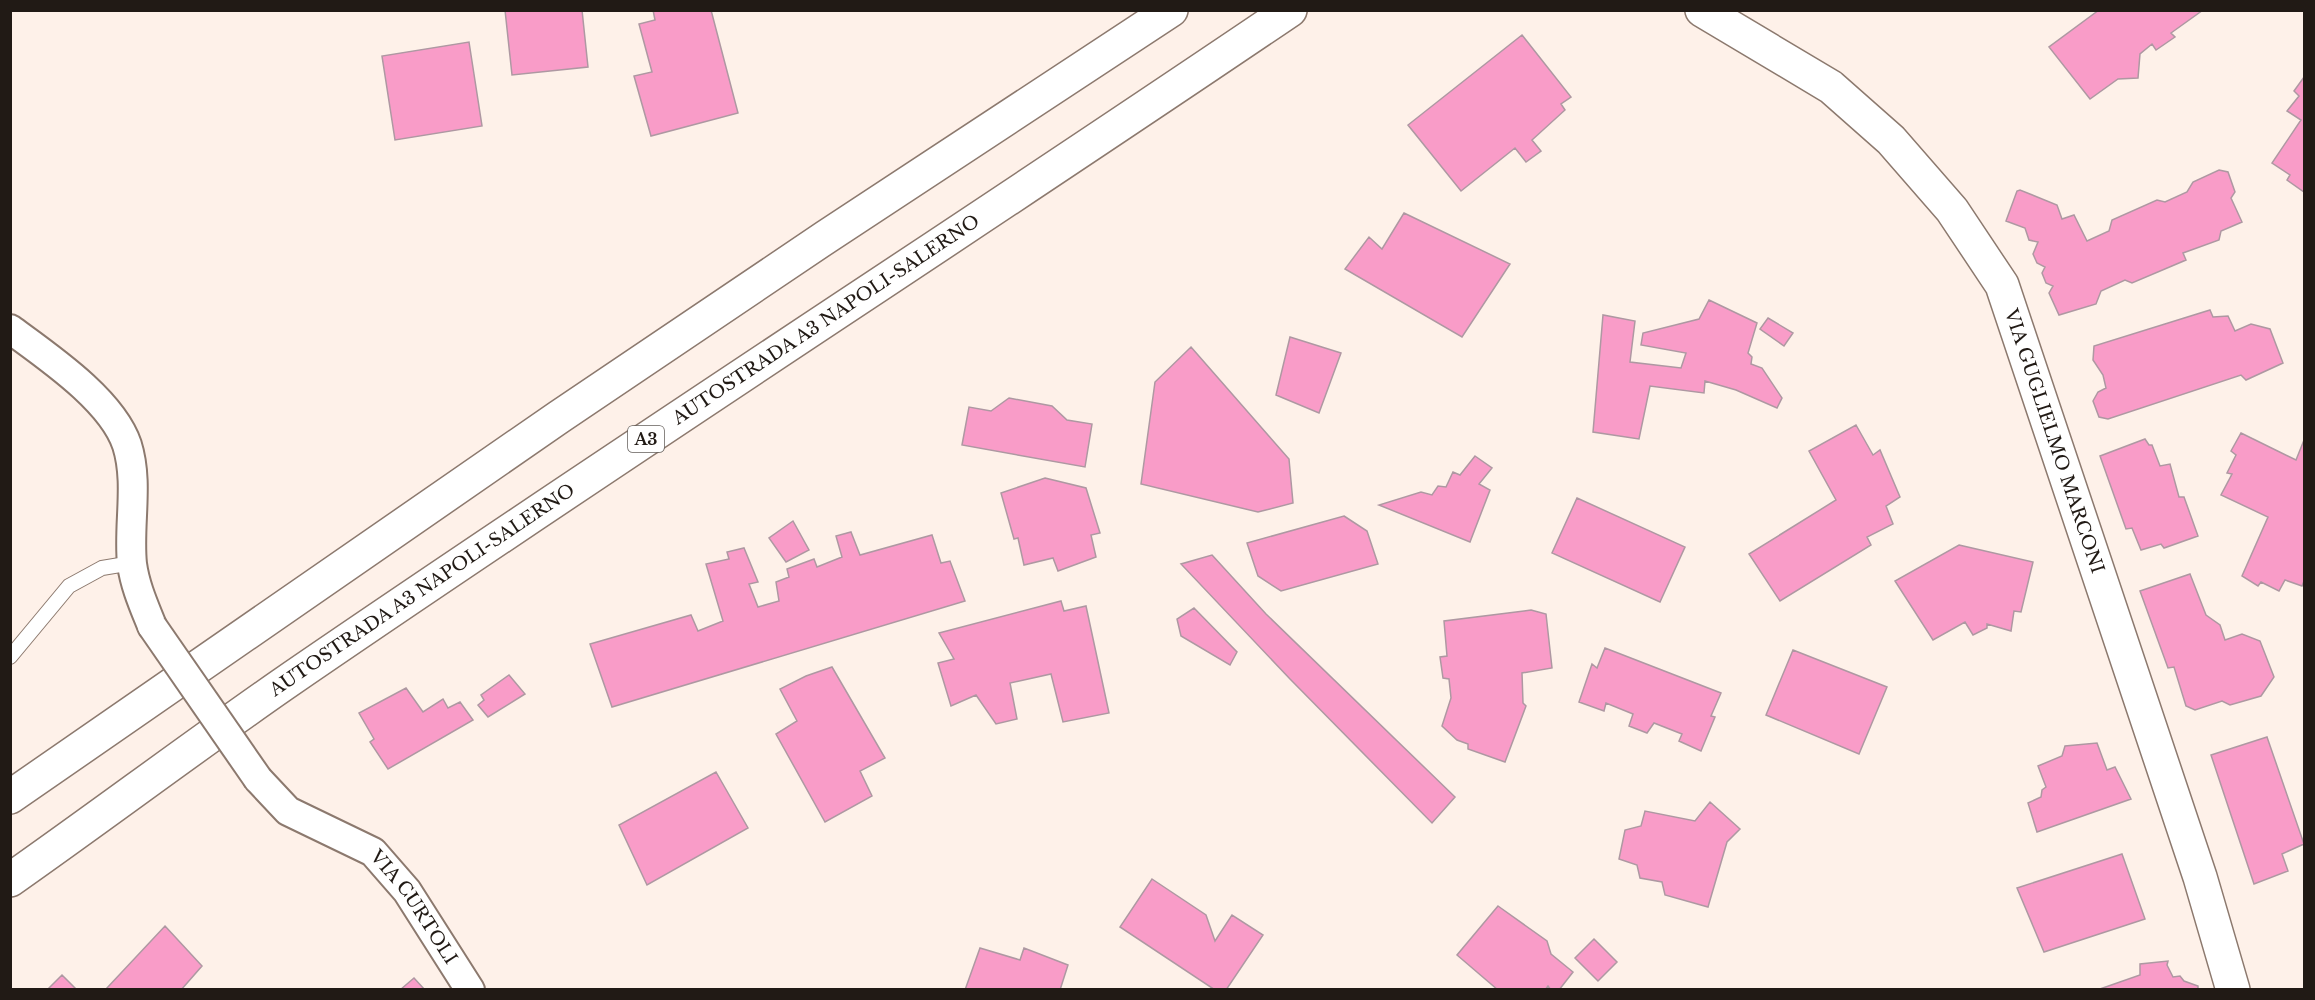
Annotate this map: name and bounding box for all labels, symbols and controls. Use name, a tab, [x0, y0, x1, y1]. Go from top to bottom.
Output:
street label: AUTOSTRADA A3 NAPOLI-SALERNO	[668, 210, 984, 430]
street label: VIA GUGLIELMO MARCONI	[2000, 305, 2109, 576]
road number: A3	[628, 426, 664, 452]
street label: AUTOSTRADA A3 NAPOLI-SALERNO	[265, 479, 579, 702]
street label: VIA CURTOLI	[365, 845, 462, 968]

